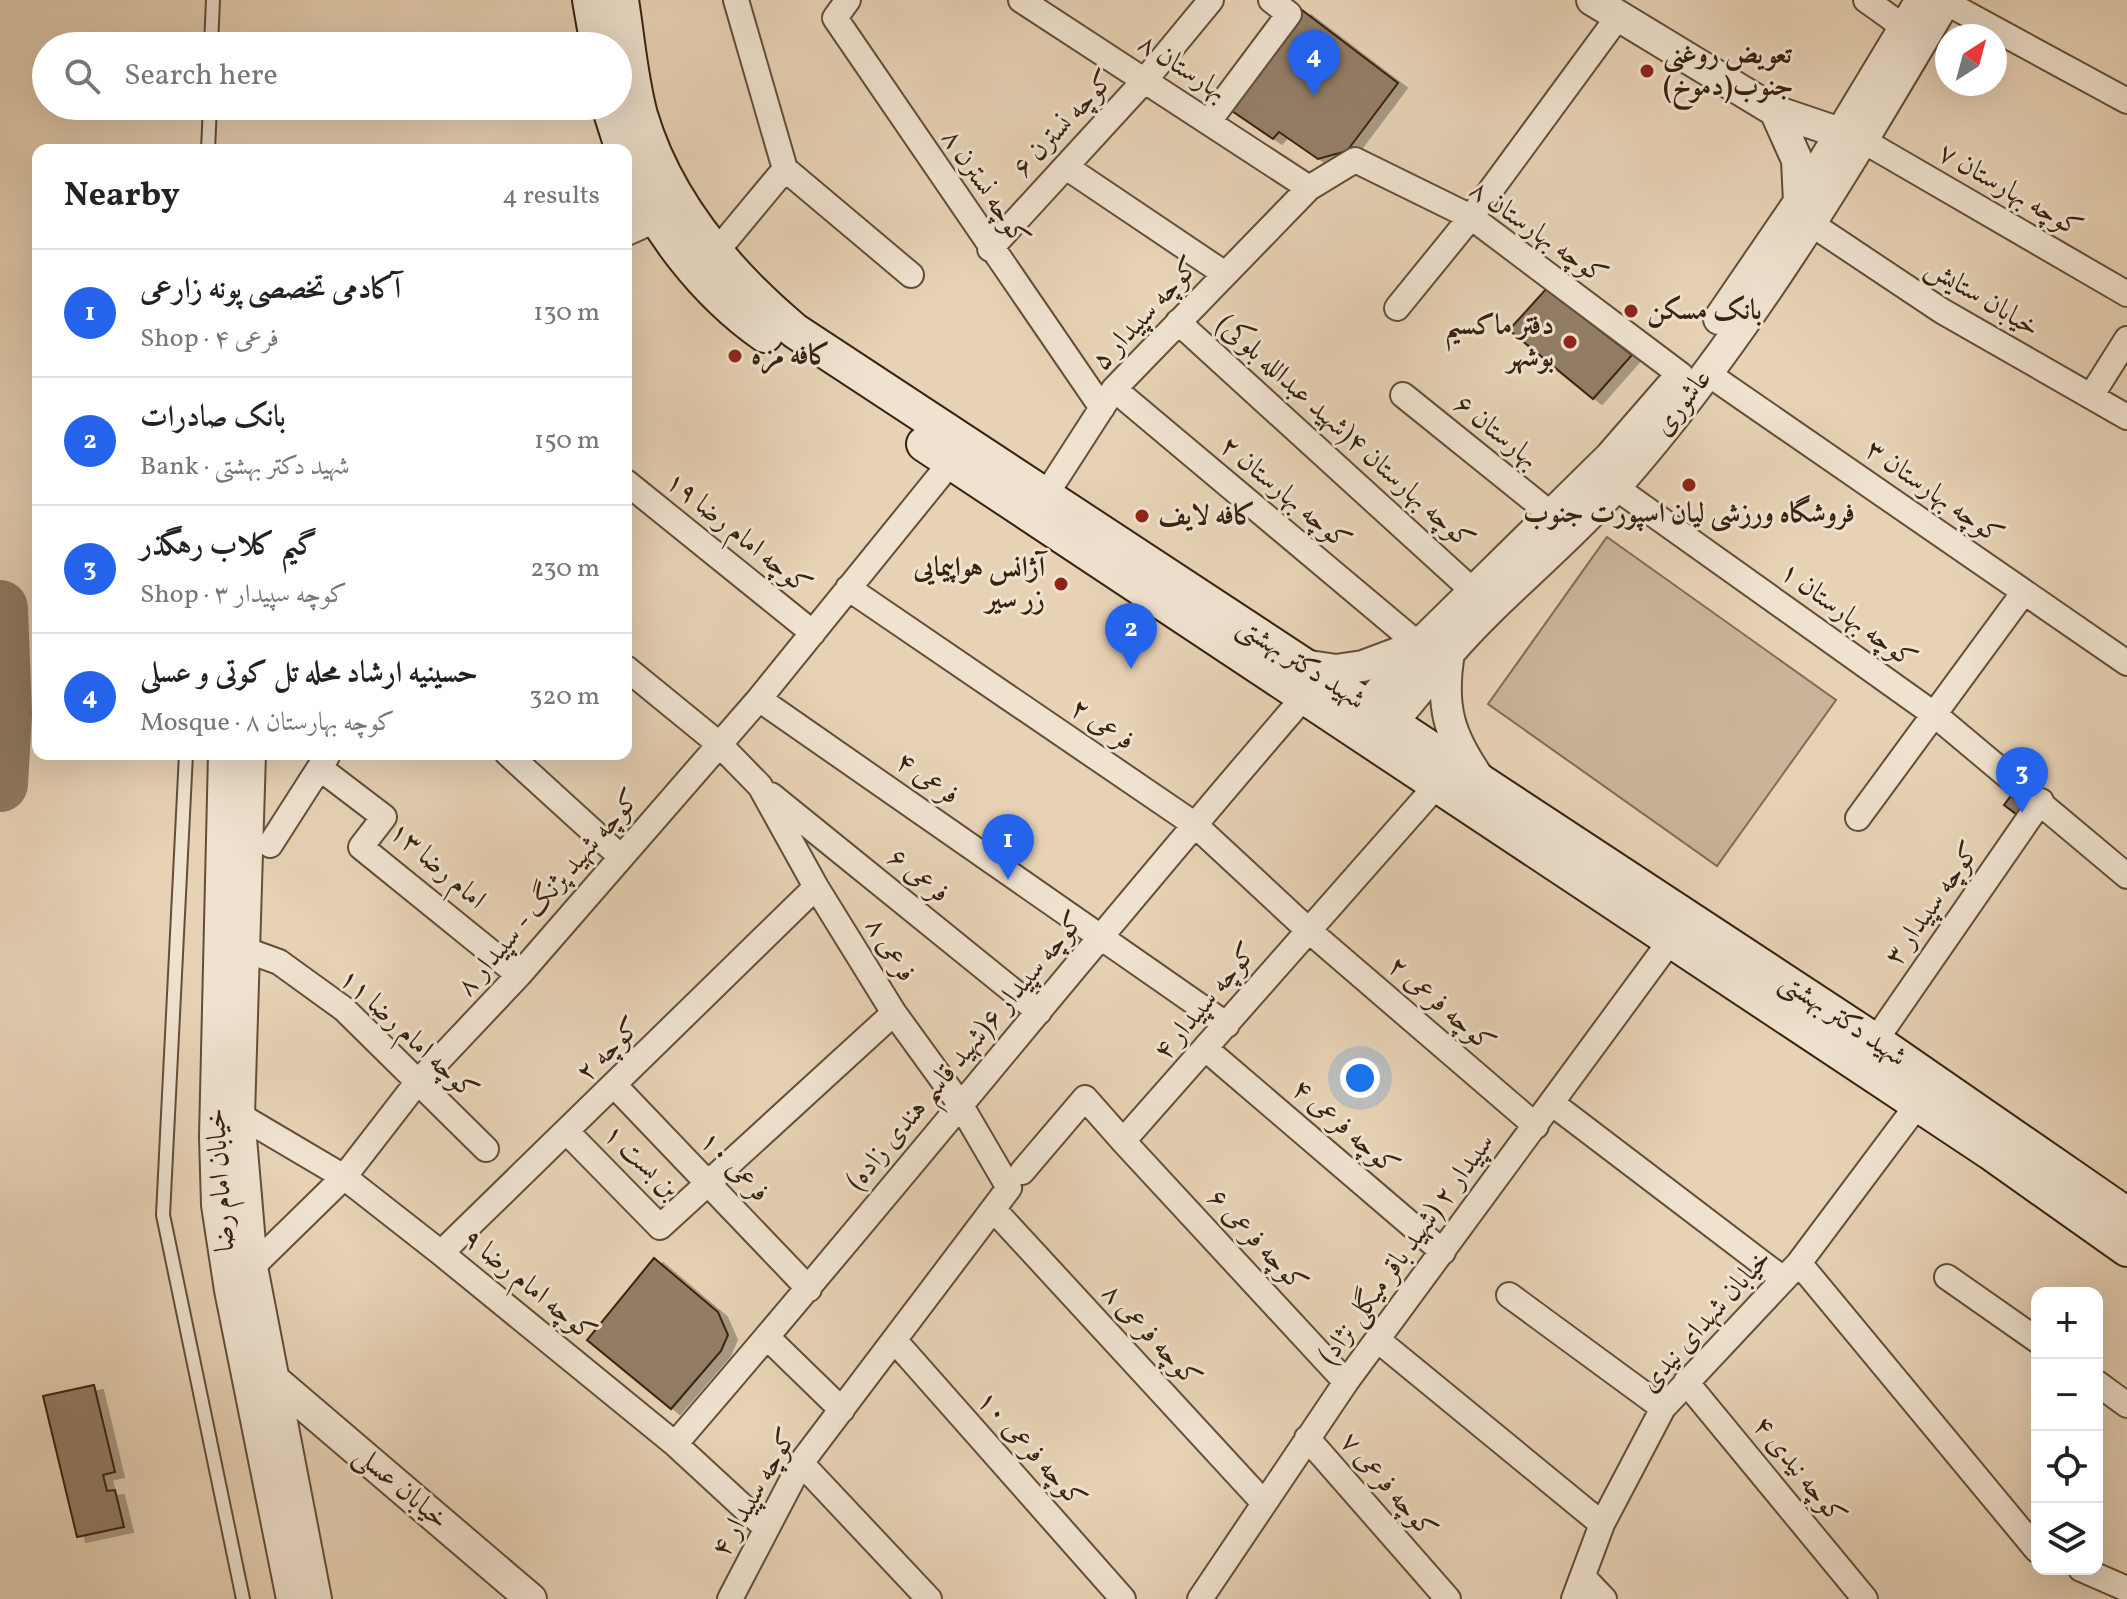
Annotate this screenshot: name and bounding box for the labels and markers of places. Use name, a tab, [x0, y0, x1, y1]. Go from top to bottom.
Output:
pin: 4	[1288, 30, 1340, 96]
place label: تعويض روغنی جنوب(دموخ)	[1663, 36, 1794, 111]
marker: تعويض روغنی جنوب(دموخ)	[1638, 62, 1656, 80]
place label: بانک مسکن	[1647, 292, 1762, 331]
marker: بانک مسکن	[1622, 302, 1640, 320]
place label: دفتر ماکسیم بوشهر	[1445, 307, 1554, 378]
marker: دفتر ماکسیم بوشهر	[1561, 333, 1579, 351]
place label: کافه مزه	[751, 337, 830, 376]
marker: کافه مزه	[726, 347, 744, 365]
marker: فروشگاه ورزشی لیان اسپورت جنوب	[1680, 476, 1698, 494]
place label: فروشگاه ورزشی لیان اسپورت جنوب	[1523, 494, 1855, 534]
place label: کافه لایف	[1158, 497, 1256, 536]
marker: کافه لایف	[1133, 507, 1151, 525]
place label: آژانس هواپیمایی زر سیر	[912, 549, 1048, 620]
marker: آژانس هواپیمایی زر سیر	[1052, 575, 1070, 593]
pin: 2	[1105, 603, 1157, 669]
pin: 3	[1996, 747, 2048, 813]
pin: 1	[982, 814, 1034, 880]

